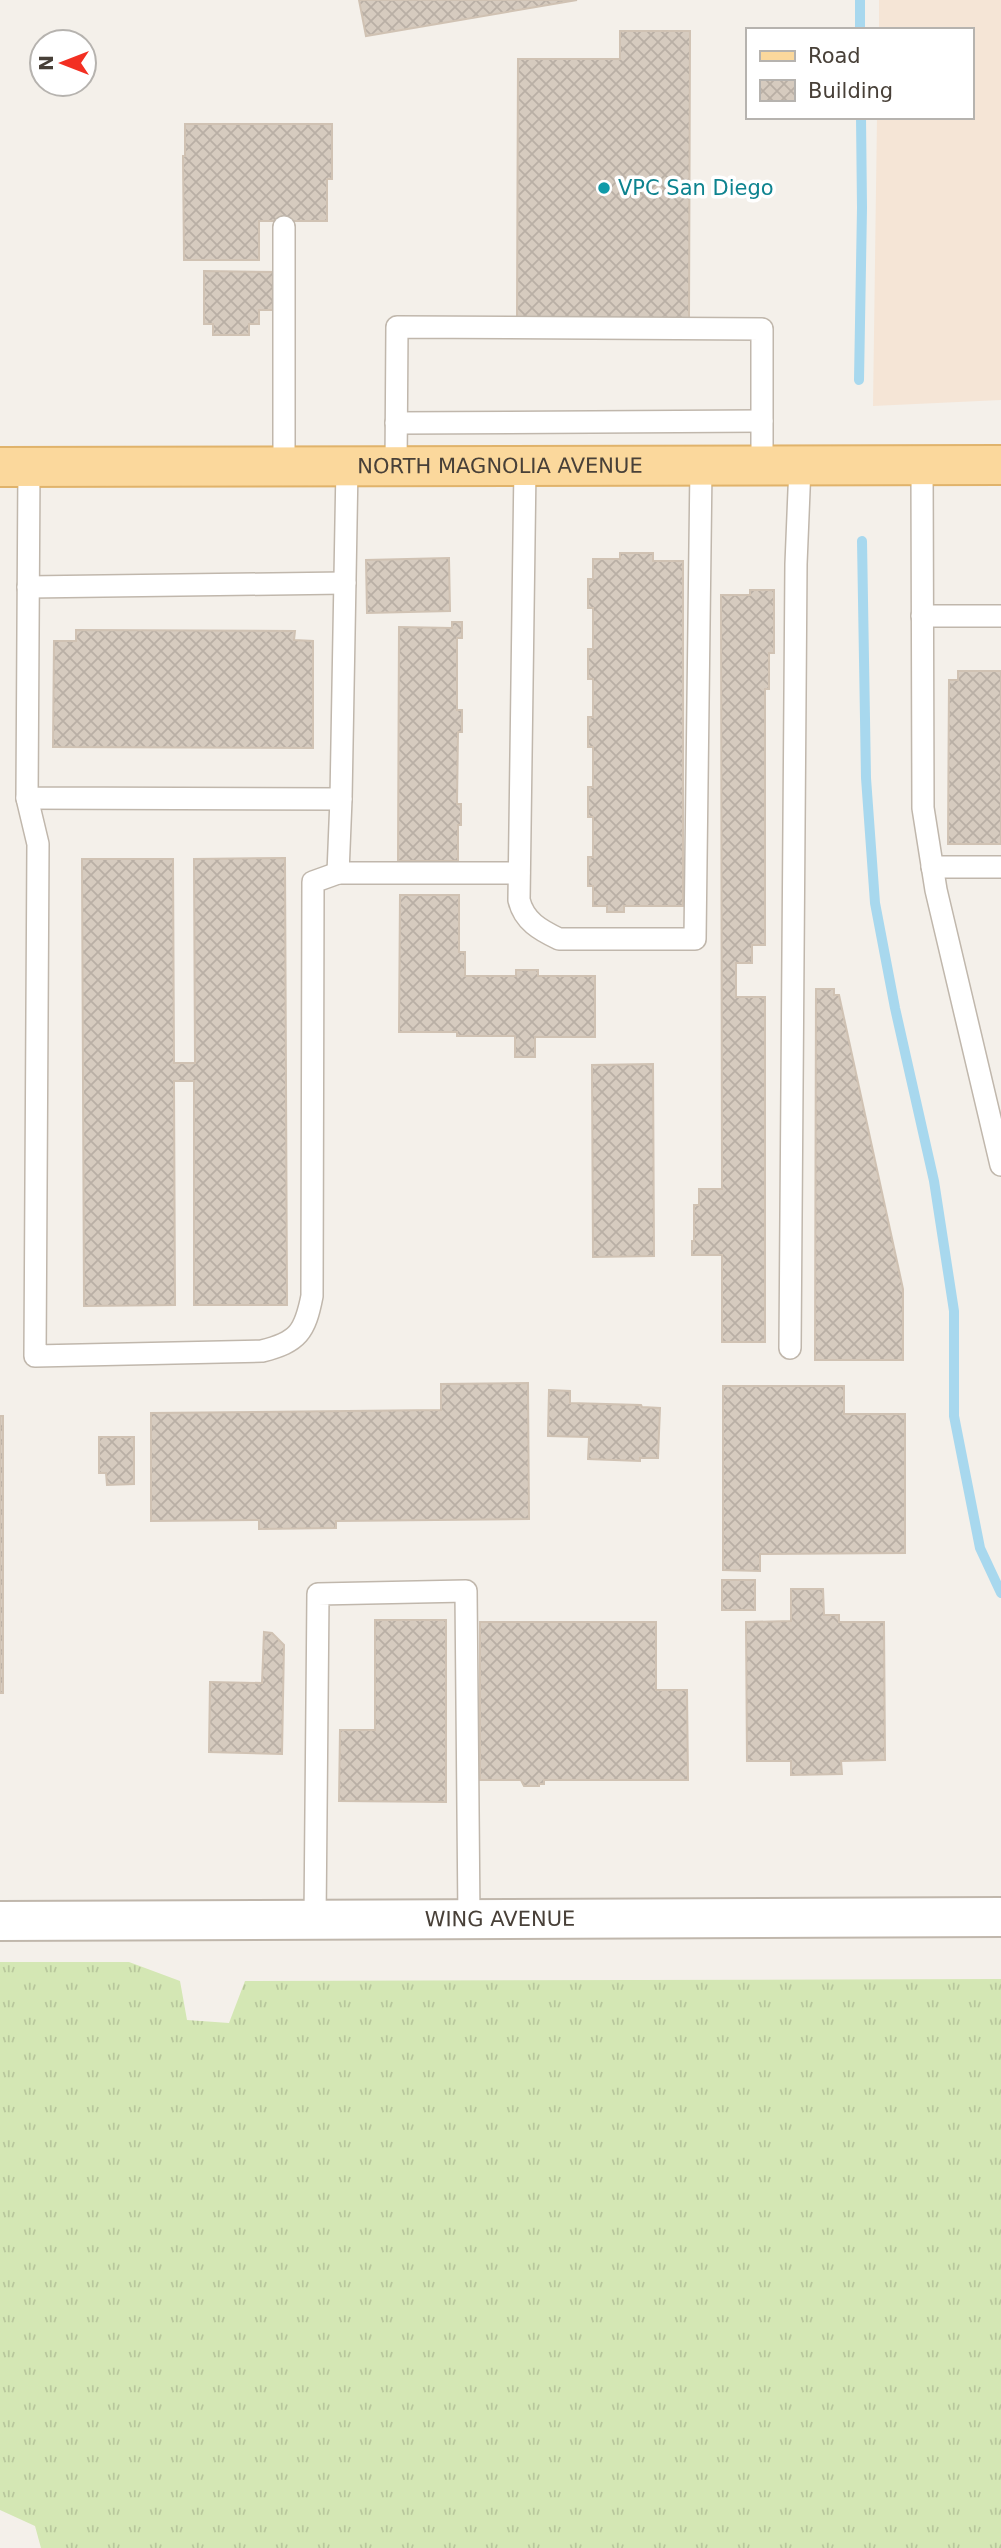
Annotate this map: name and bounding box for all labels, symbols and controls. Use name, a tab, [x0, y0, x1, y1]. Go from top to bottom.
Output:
north arrow	[28, 28, 98, 98]
legend	[746, 28, 973, 119]
text: Road	[808, 44, 861, 68]
text: N	[35, 55, 57, 71]
text: Building	[808, 79, 893, 103]
place label: VPC San Diego	[618, 176, 774, 200]
marker: VPC San Diego	[596, 180, 612, 196]
street label: NORTH MAGNOLIA AVENUE	[357, 454, 643, 478]
street label: WING AVENUE	[425, 1907, 575, 1931]

